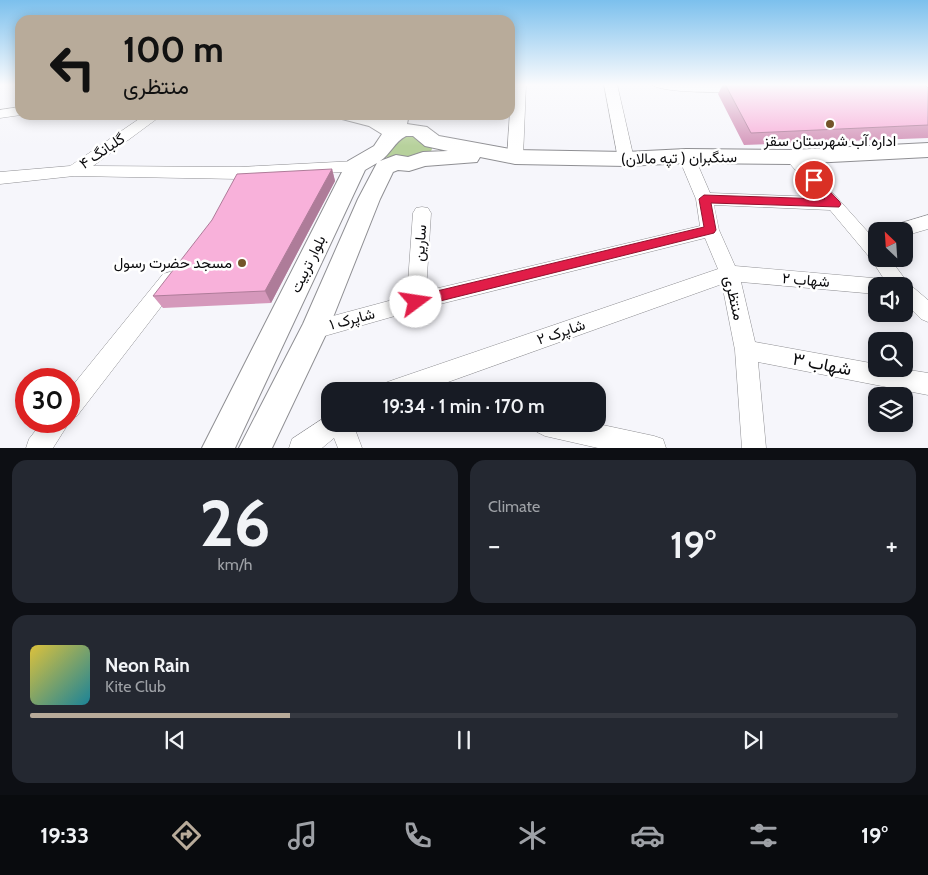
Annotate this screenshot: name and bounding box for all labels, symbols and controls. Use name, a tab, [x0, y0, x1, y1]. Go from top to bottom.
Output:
text: 100 m	[123, 28, 224, 71]
icon: left	[40, 35, 105, 100]
text: منتظری	[123, 73, 189, 100]
marker: اداره آب شهرستان سقز	[824, 118, 836, 130]
street label: گلبانگ ۴	[76, 129, 128, 173]
place label: اداره آب شهرستان سقز	[763, 132, 896, 150]
street label: سنگبران ( تپه مالان)	[621, 148, 737, 169]
pin	[793, 159, 835, 201]
icon: arrive	[800, 166, 828, 194]
north arrow	[868, 222, 912, 268]
map controls	[868, 222, 913, 432]
street label: سارین	[410, 224, 431, 262]
street label: بلوار تربیت	[286, 232, 330, 296]
place label: مسجد حضرت رسول	[114, 254, 232, 272]
marker: مسجد حضرت رسول	[236, 257, 248, 269]
street label: شهاب ۲	[782, 269, 831, 291]
street label: منتظری	[719, 274, 748, 322]
position arrow	[389, 275, 441, 327]
button: sound	[868, 277, 913, 322]
street label: شاپرک ۱	[327, 304, 377, 335]
street label: شاپرک ۲	[535, 315, 588, 350]
button: search	[868, 332, 913, 377]
street label: شهاب ۳	[791, 348, 853, 380]
speed limit sign: 30	[15, 368, 80, 433]
button: layers	[868, 387, 913, 432]
text: 19:34 · 1 min · 170 m	[382, 395, 545, 418]
text: 26	[200, 483, 270, 562]
text: Climate	[488, 497, 540, 516]
text: 19°	[670, 521, 716, 568]
text: −	[488, 528, 500, 562]
text: +	[886, 528, 898, 562]
text: km/h	[217, 555, 253, 574]
text: Neon Rain	[105, 654, 190, 677]
text: Kite Club	[105, 677, 166, 696]
icon: previous	[161, 726, 189, 754]
icon: pause	[450, 726, 478, 754]
icon: next	[739, 726, 767, 754]
icon: directions	[169, 818, 204, 853]
icon: music	[285, 818, 320, 853]
icon: phone	[400, 818, 435, 853]
icon: climate	[515, 818, 550, 853]
icon: car	[630, 818, 665, 853]
icon: filters	[746, 818, 781, 853]
text: 19:33	[40, 822, 89, 849]
text: 19°	[861, 822, 888, 849]

